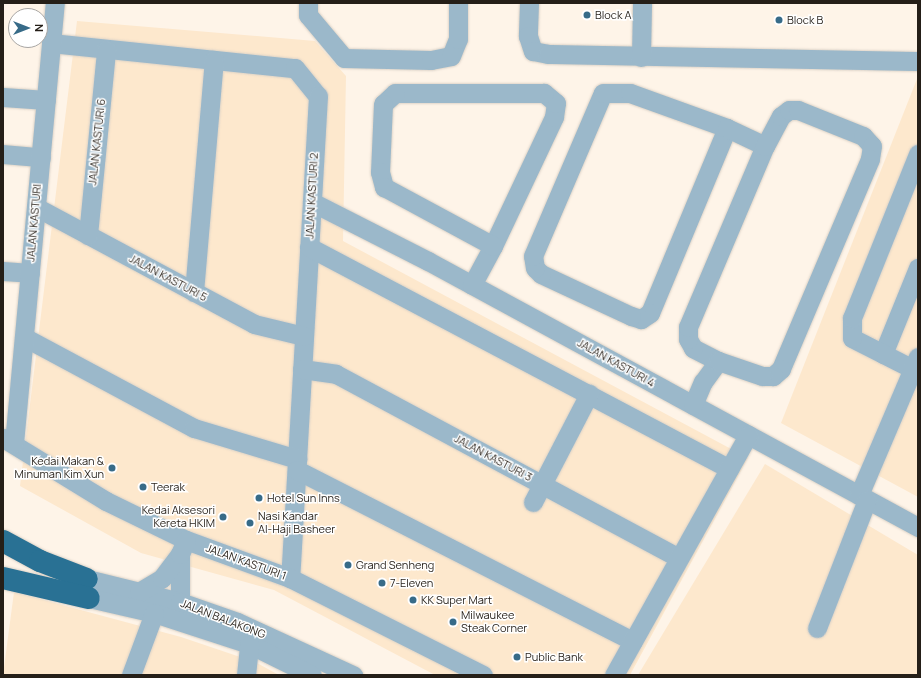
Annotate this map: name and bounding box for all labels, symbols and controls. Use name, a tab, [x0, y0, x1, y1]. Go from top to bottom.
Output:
north arrow	[8, 8, 48, 48]
place label: Block A	[595, 8, 632, 22]
marker: Block A	[582, 10, 592, 20]
place label: Block B	[787, 13, 823, 27]
marker: Block B	[774, 15, 784, 25]
text: N	[32, 24, 47, 32]
street label: JALAN KASTURI 6	[86, 98, 108, 186]
street label: JALAN KASTURI 2	[303, 152, 321, 240]
street label: JALAN KASTURI	[24, 184, 44, 262]
street label: JALAN KASTURI 5	[127, 252, 209, 304]
street label: JALAN KASTURI 4	[575, 336, 657, 390]
street label: JALAN KASTURI 3	[452, 432, 534, 484]
place label: Kedai Makan & Minuman Kim Xun	[15, 455, 104, 481]
marker: Kedai Makan & Minuman Kim Xun	[107, 463, 117, 473]
place label: Teerak	[151, 480, 185, 494]
marker: Teerak	[138, 482, 148, 492]
place label: Hotel Sun Inns	[267, 491, 340, 505]
marker: Hotel Sun Inns	[254, 493, 264, 503]
place label: Kedai Aksesori Kereta HKIM	[142, 504, 215, 530]
place label: Nasi Kandar Al-Haji Basheer	[258, 510, 335, 536]
marker: Kedai Aksesori Kereta HKIM	[218, 512, 228, 522]
marker: Nasi Kandar Al-Haji Basheer	[245, 518, 255, 528]
street label: JALAN KASTURI 1	[204, 541, 288, 583]
place label: Grand Senheng	[356, 558, 434, 572]
marker: Grand Senheng	[343, 560, 353, 570]
place label: 7-Eleven	[390, 576, 433, 590]
marker: 7-Eleven	[377, 578, 387, 588]
place label: KK Super Mart	[421, 593, 492, 607]
marker: KK Super Mart	[408, 595, 418, 605]
street label: JALAN BALAKONG	[179, 597, 267, 641]
place label: Milwaukee Steak Corner	[461, 609, 527, 635]
marker: Milwaukee Steak Corner	[448, 617, 458, 627]
place label: Public Bank	[525, 650, 583, 664]
marker: Public Bank	[512, 652, 522, 662]

